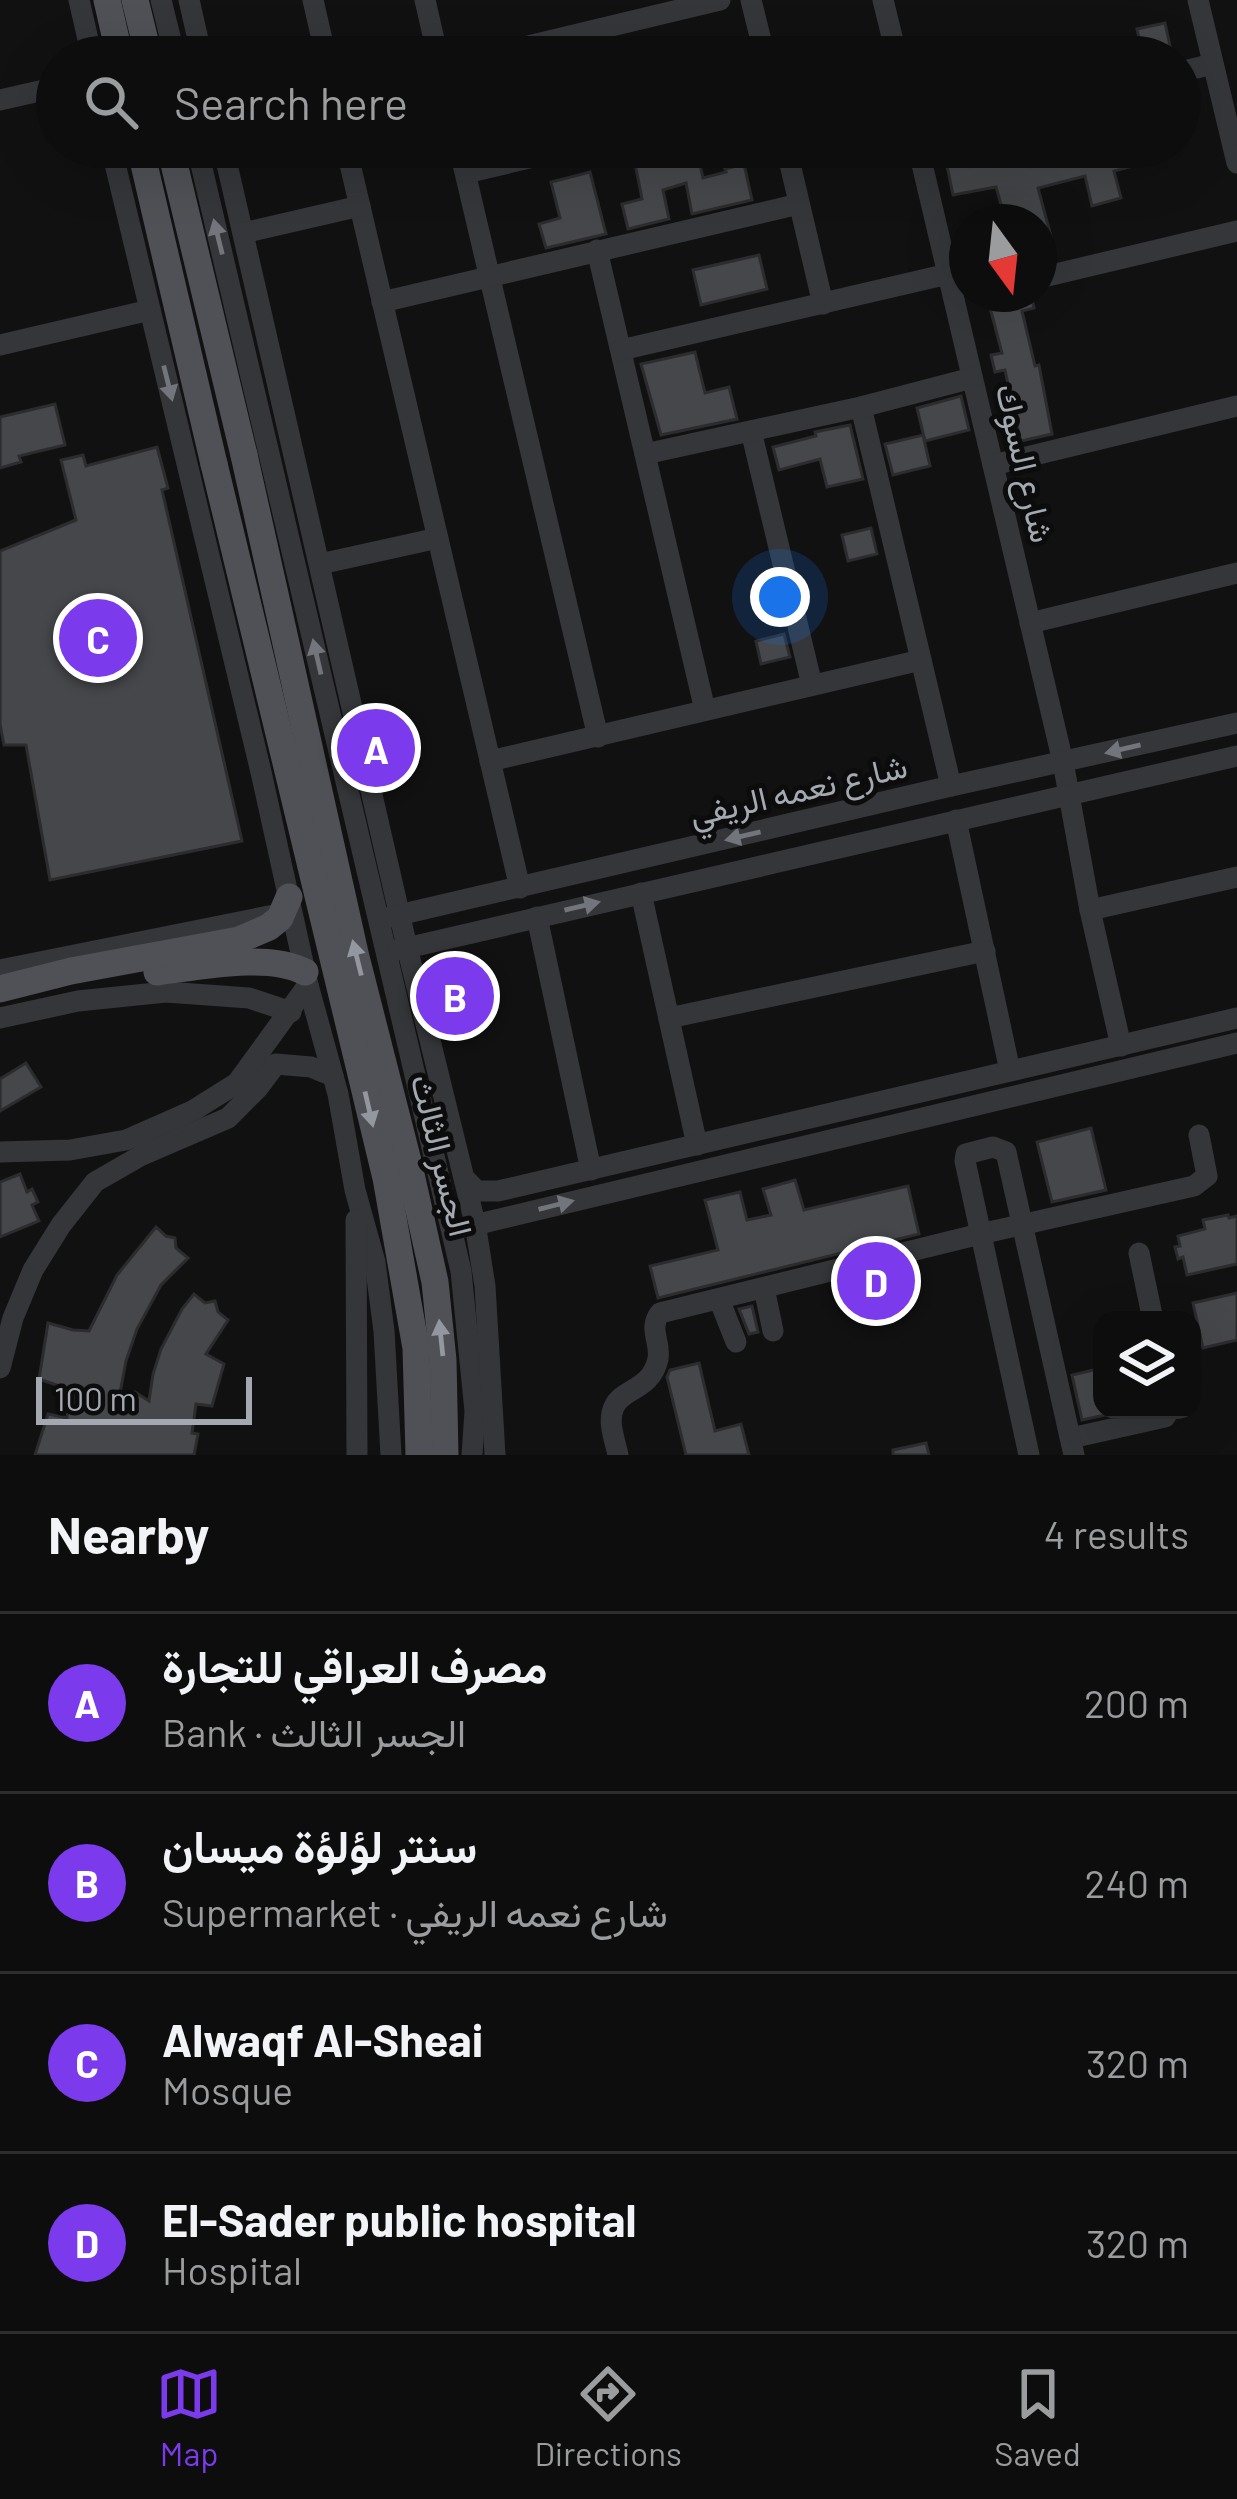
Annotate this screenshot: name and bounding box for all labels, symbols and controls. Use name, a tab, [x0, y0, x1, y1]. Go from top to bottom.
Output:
search box	[36, 36, 1201, 168]
icon: search	[78, 69, 144, 135]
text: Search here	[174, 75, 408, 129]
north arrow	[949, 204, 1057, 312]
one-way arrow	[208, 218, 227, 255]
one-way arrow	[159, 365, 178, 402]
street label: شارع السوك	[984, 380, 1064, 547]
your location	[750, 567, 810, 627]
pin: C	[59, 593, 137, 683]
one-way arrow	[307, 639, 326, 676]
pin: A	[337, 703, 415, 793]
one-way arrow	[1103, 740, 1141, 759]
street label: شارع نعمه الريفي	[685, 745, 912, 841]
one-way arrow	[723, 827, 761, 846]
one-way arrow	[563, 896, 601, 915]
one-way arrow	[347, 939, 366, 976]
pin: B	[416, 951, 494, 1041]
street label: الجسر الثالث	[402, 1070, 482, 1241]
one-way arrow	[360, 1090, 379, 1127]
one-way arrow	[538, 1195, 575, 1214]
pin: D	[837, 1236, 915, 1326]
map controls	[1093, 1311, 1201, 1419]
button: layers	[1093, 1311, 1201, 1419]
one-way arrow	[431, 1319, 450, 1356]
scale bar	[36, 1371, 252, 1424]
text: 100 m	[54, 1378, 137, 1418]
text: Nearby	[48, 1503, 209, 1564]
text: 4 results	[1044, 1510, 1189, 1557]
text: مصرف العراقي للتجارة	[162, 1638, 548, 1692]
text: A	[74, 1679, 100, 1726]
text: 200 m	[1084, 1679, 1189, 1726]
text: Bank · الجسر الثالث	[162, 1708, 466, 1755]
text: سنتر لؤلؤة ميسان	[162, 1818, 477, 1872]
text: B	[75, 1859, 99, 1906]
text: 240 m	[1085, 1859, 1189, 1906]
text: Supermarket · شارع نعمه الريفي	[162, 1888, 668, 1935]
text: Alwaqf Al-Sheai	[162, 2012, 483, 2066]
text: C	[75, 2039, 99, 2086]
text: 320 m	[1086, 2039, 1189, 2086]
text: Mosque	[162, 2066, 293, 2113]
text: El-Sader public hospital	[162, 2192, 636, 2246]
text: D	[75, 2219, 99, 2266]
text: 320 m	[1086, 2219, 1189, 2266]
text: Hospital	[162, 2246, 302, 2293]
tab: Map	[156, 2361, 222, 2473]
tab: Directions	[534, 2361, 682, 2473]
tab: Saved	[994, 2361, 1081, 2473]

